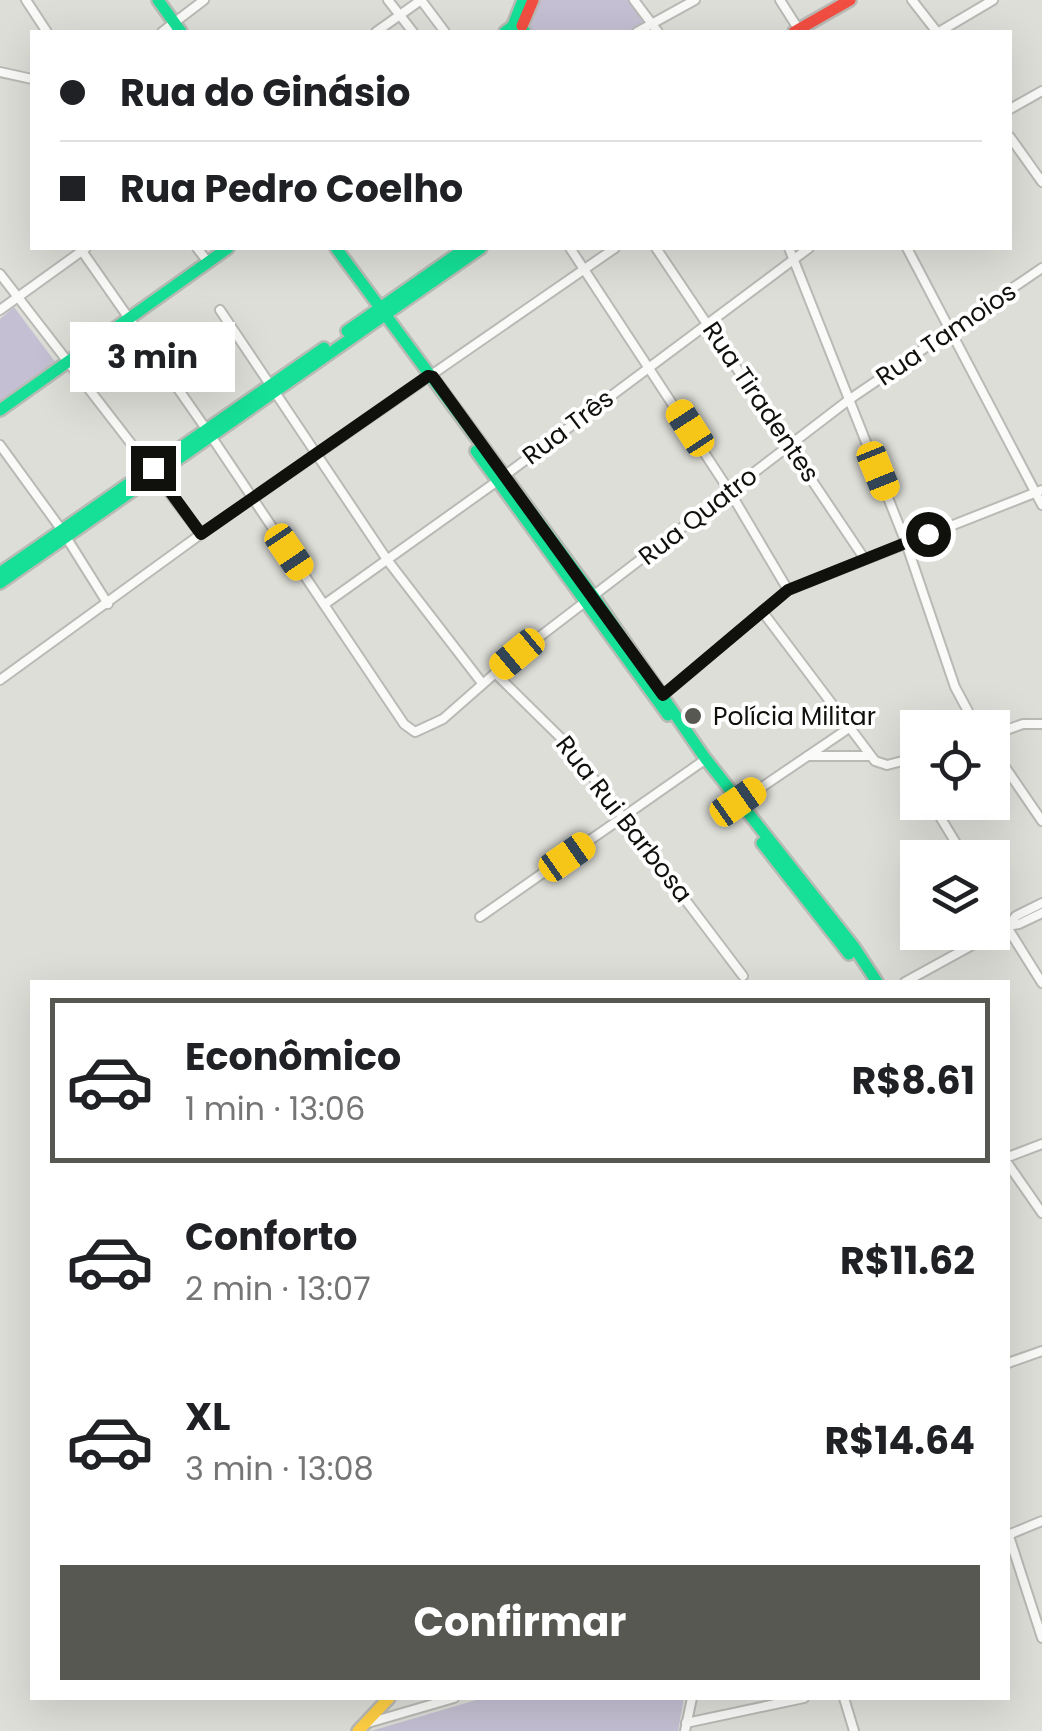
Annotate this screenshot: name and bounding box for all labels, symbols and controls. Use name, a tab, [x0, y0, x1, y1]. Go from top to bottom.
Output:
text: Rua do Ginásio	[120, 66, 411, 119]
text: Rua Pedro Coelho	[120, 162, 463, 215]
street label: Rua Tamoios	[869, 274, 1023, 394]
street label: Rua Tiradentes	[694, 315, 828, 489]
callout: 3 min	[70, 323, 236, 393]
text: 3 min	[107, 334, 198, 379]
street label: Rua Três	[515, 381, 621, 473]
car	[661, 395, 719, 461]
car	[853, 438, 903, 504]
route end	[131, 446, 176, 491]
street label: Rua Quatro	[631, 459, 765, 573]
route start	[906, 512, 951, 557]
car	[260, 519, 318, 585]
car	[484, 623, 550, 685]
place label: Polícia Militar	[713, 699, 876, 734]
marker: Polícia Militar	[682, 705, 704, 727]
map controls	[900, 710, 1010, 950]
button: locate	[900, 710, 1010, 820]
street label: Rua Rui Barbosa	[548, 728, 700, 910]
car	[705, 773, 771, 831]
car	[534, 828, 600, 886]
button: layers	[900, 840, 1010, 950]
text: Econômico	[185, 1030, 401, 1083]
icon: car	[65, 1036, 155, 1126]
text: R$8.61	[851, 1054, 975, 1107]
text: 1 min · 13:06	[185, 1086, 365, 1131]
text: Conforto	[185, 1210, 358, 1263]
icon: car	[65, 1216, 155, 1306]
text: R$11.62	[840, 1234, 975, 1287]
text: 2 min · 13:07	[185, 1266, 371, 1311]
text: XL	[185, 1390, 230, 1443]
icon: car	[65, 1396, 155, 1486]
text: R$14.64	[825, 1414, 975, 1467]
text: 3 min · 13:08	[185, 1446, 374, 1491]
button: Confirmar	[60, 1565, 980, 1680]

